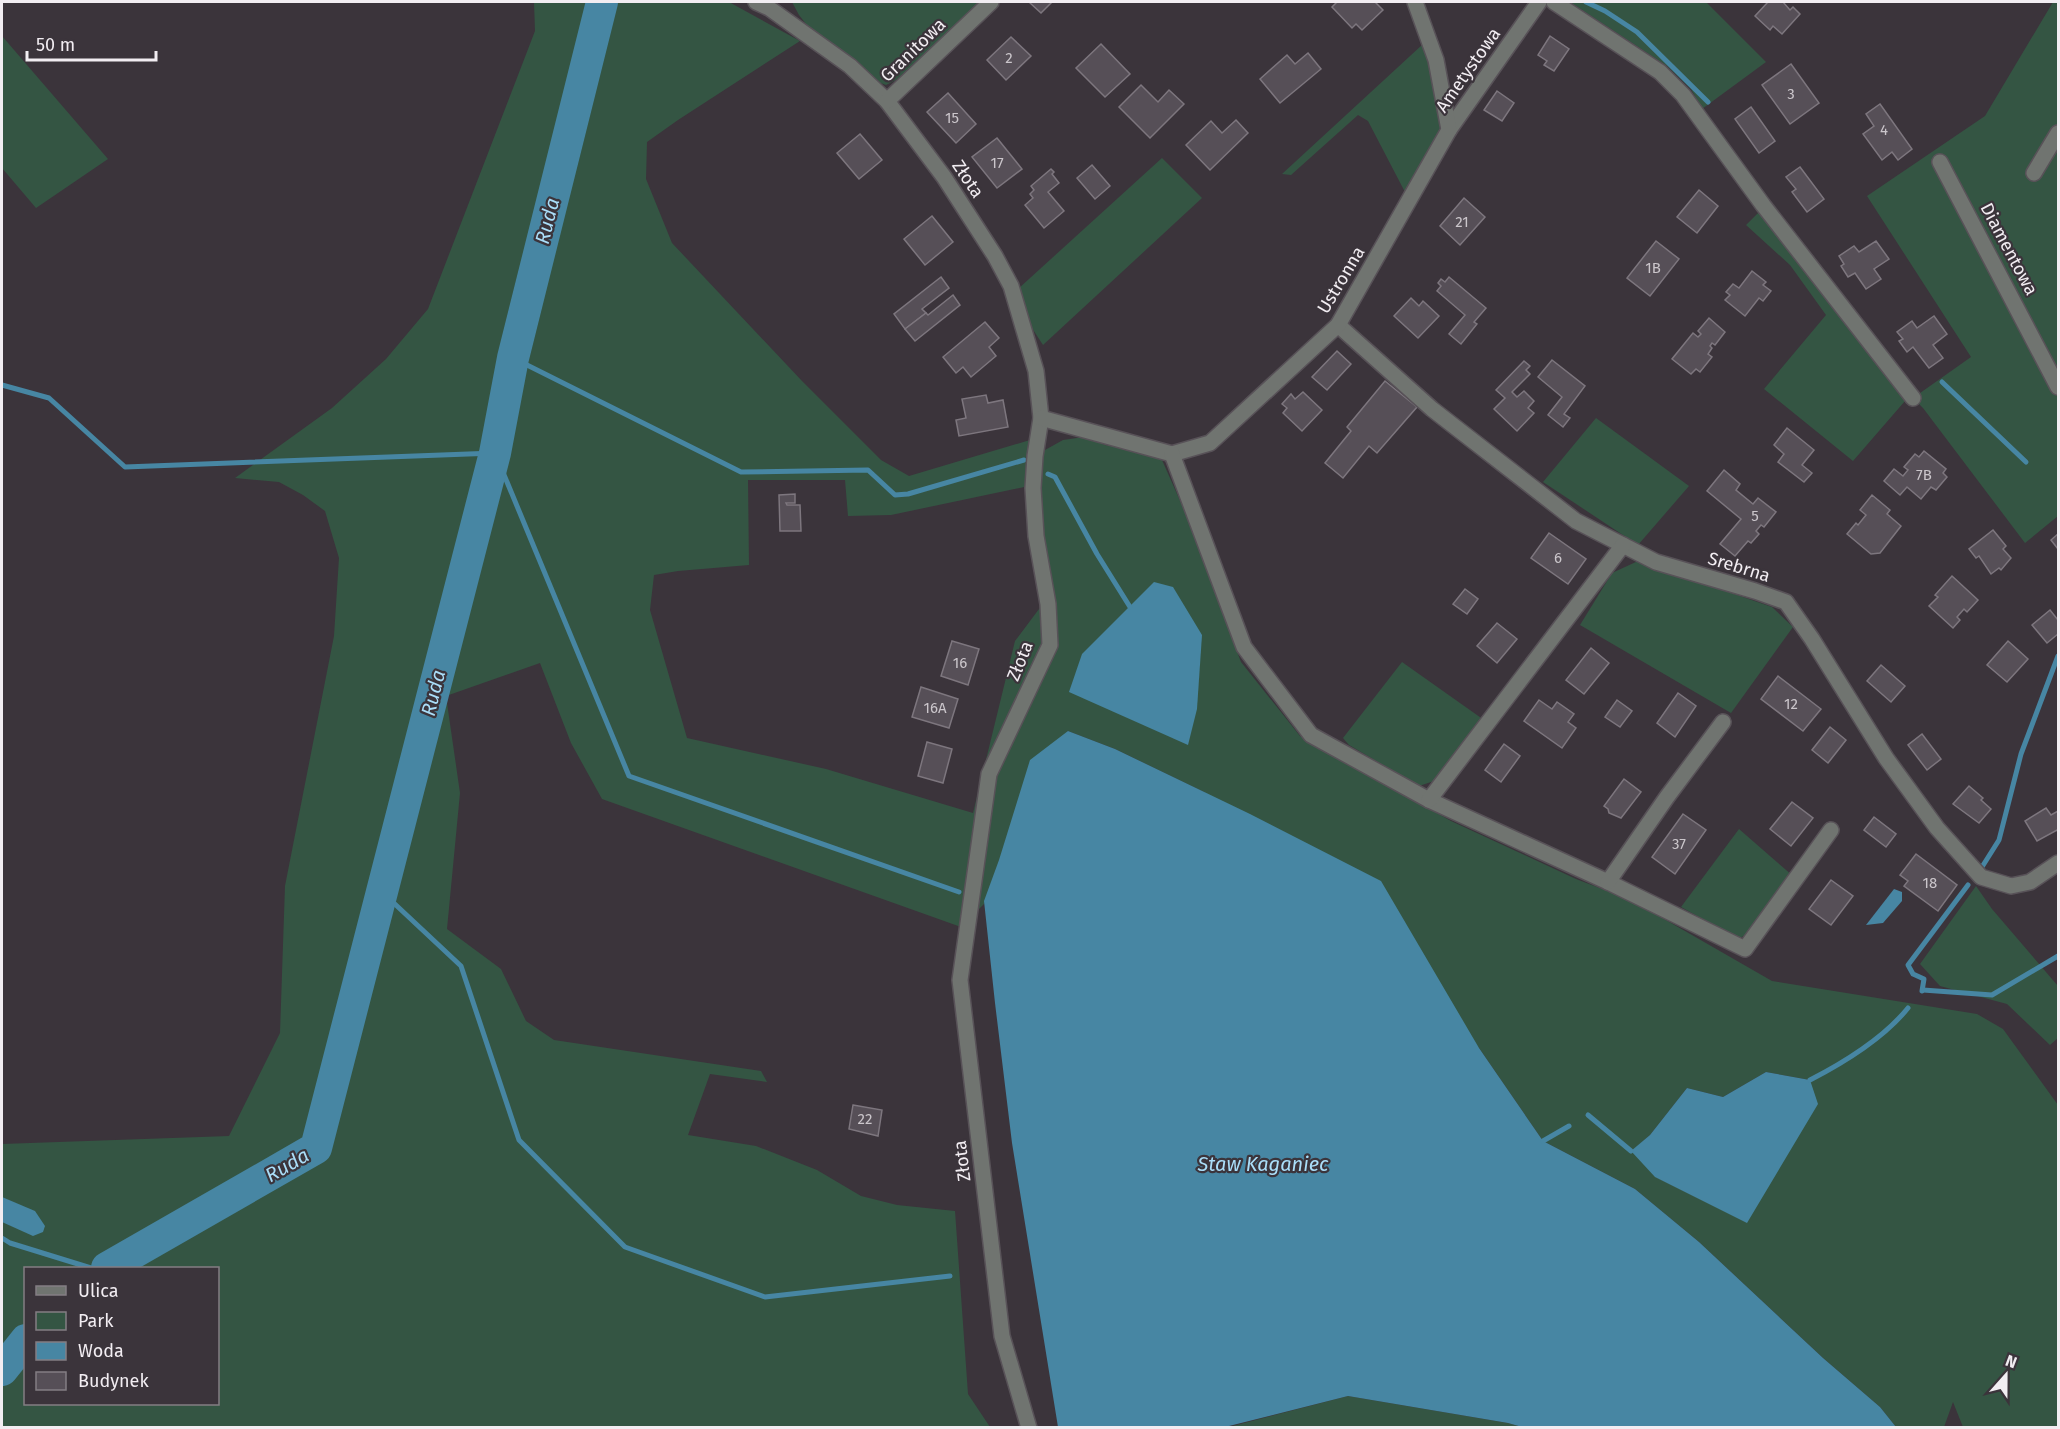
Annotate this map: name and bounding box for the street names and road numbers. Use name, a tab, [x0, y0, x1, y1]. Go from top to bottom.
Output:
street label: Granitowa	[876, 13, 950, 87]
street label: Ametystowa	[1431, 23, 1505, 117]
street label: Złota	[947, 156, 989, 202]
street label: Diamentowa	[1975, 199, 2043, 299]
street label: Ustronna	[1312, 242, 1370, 318]
street label: Srebrna	[1705, 547, 1773, 587]
street label: Złota	[1002, 638, 1038, 684]
street label: Złota	[949, 1139, 975, 1183]

